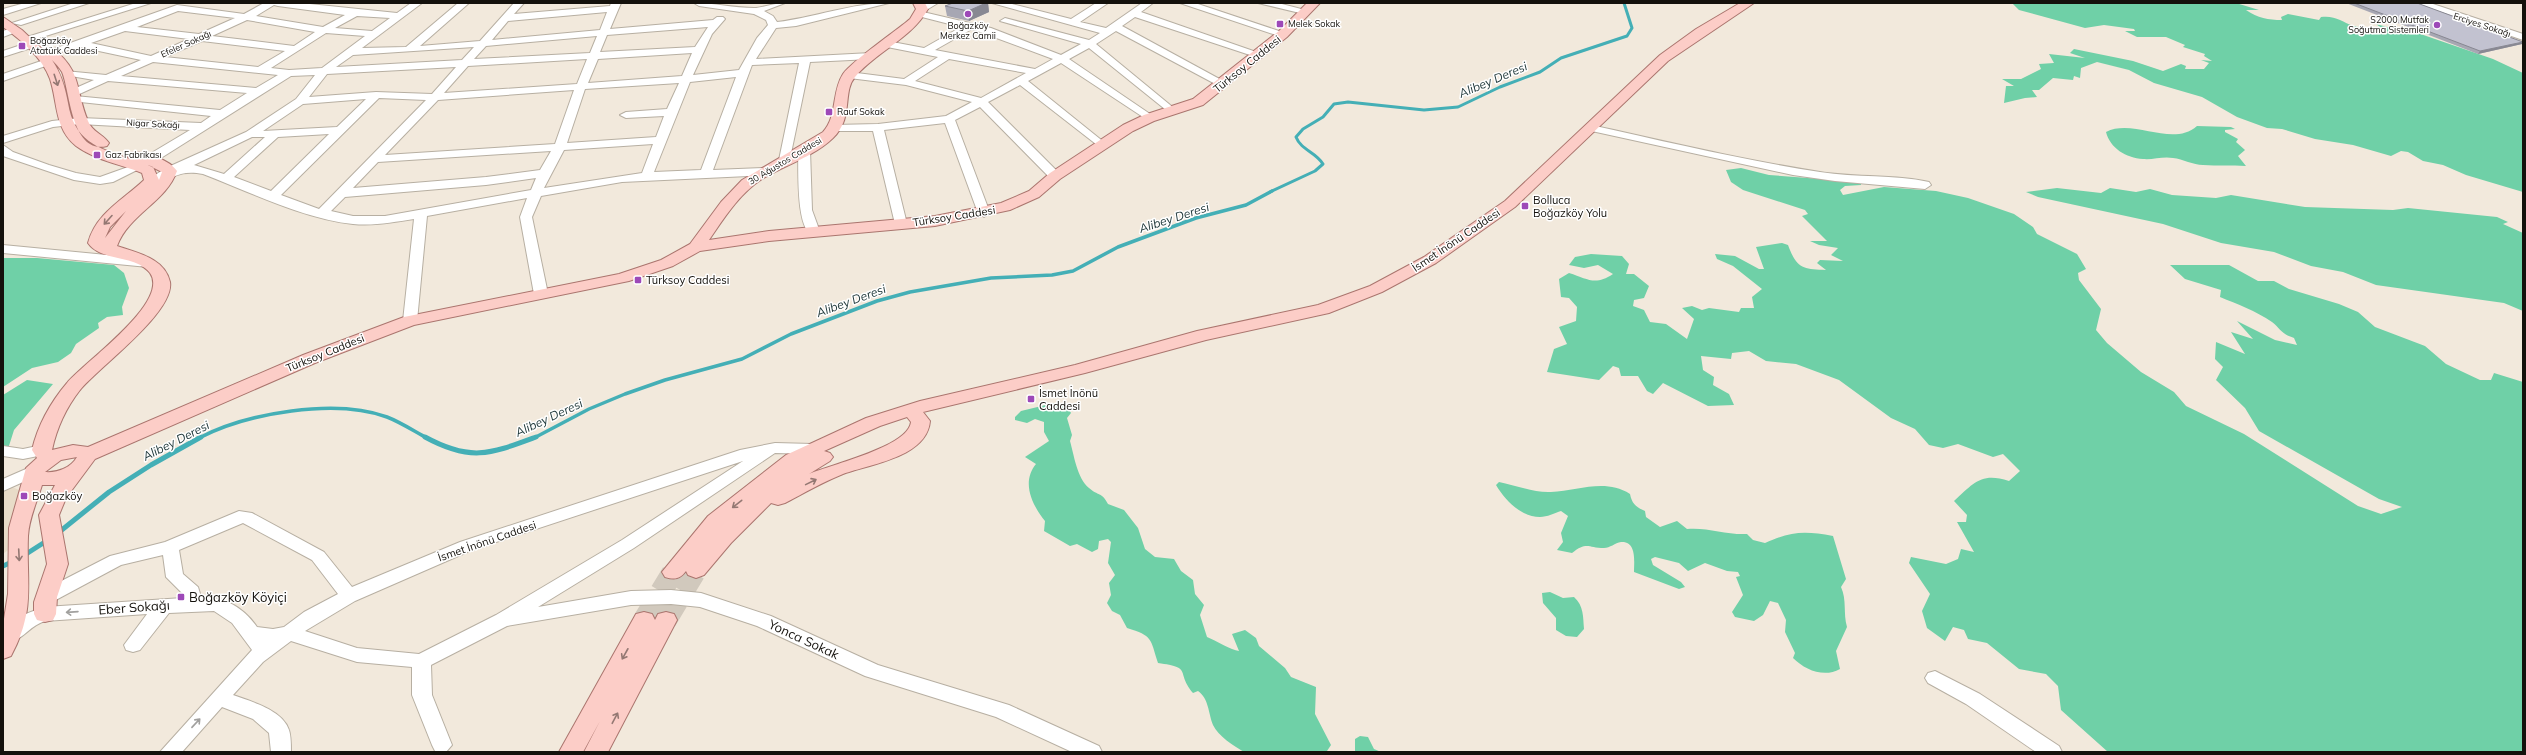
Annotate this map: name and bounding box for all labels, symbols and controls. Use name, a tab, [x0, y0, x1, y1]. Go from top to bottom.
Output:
marker: Boğazköy Merkez Camii	[963, 9, 973, 19]
street label: Erciyes Sokağı	[2452, 10, 2512, 40]
place label: S2000 Mutfak Soğutma Sistemleri	[2348, 14, 2429, 35]
place label: Melek Sokak	[1288, 18, 1340, 29]
marker: Melek Sokak	[1275, 19, 1285, 29]
place label: Boğazköy Merkez Camii	[940, 20, 996, 41]
marker: S2000 Mutfak Soğutma Sistemleri	[2432, 20, 2442, 30]
street label: Efeler Sokağı	[159, 28, 213, 60]
street label: Türksoy Caddesi	[1210, 32, 1284, 96]
place label: Boğazköy Atatürk Caddesi	[30, 35, 97, 56]
marker: Boğazköy Atatürk Caddesi	[17, 41, 27, 51]
water label: Alibey Deresi	[1455, 58, 1529, 101]
one-way arrow	[53, 74, 60, 87]
place label: Rauf Sokak	[837, 106, 885, 117]
marker: Rauf Sokak	[824, 107, 834, 117]
street label: Nigar Sokağı	[126, 117, 180, 130]
street label: 30 Ağustos Caddesi	[746, 134, 823, 187]
place label: Gaz Fabrikası	[105, 149, 162, 160]
marker: Gaz Fabrikası	[92, 150, 102, 160]
place label: Bolluca Boğazköy Yolu	[1533, 193, 1607, 220]
water label: Alibey Deresi	[1136, 199, 1211, 236]
marker: Bolluca Boğazköy Yolu	[1520, 201, 1530, 211]
street label: Türksoy Caddesi	[912, 203, 996, 229]
street label: İsmet İnönü Caddesi	[1409, 205, 1503, 275]
one-way arrow	[104, 215, 113, 225]
place label: Türksoy Caddesi	[646, 273, 729, 287]
marker: Türksoy Caddesi	[633, 275, 643, 285]
water label: Alibey Deresi	[813, 281, 888, 320]
street label: Türksoy Caddesi	[284, 331, 366, 375]
place label: İsmet İnönü Caddesi	[1039, 386, 1098, 413]
marker: İsmet İnönü Caddesi	[1026, 394, 1036, 404]
water label: Alibey Deresi	[512, 395, 585, 440]
water label: Alibey Deresi	[139, 417, 212, 464]
one-way arrow	[804, 478, 816, 485]
place label: Boğazköy	[32, 489, 82, 503]
marker: Boğazköy	[19, 491, 29, 501]
one-way arrow	[731, 500, 742, 509]
street label: İsmet İnönü Caddesi	[436, 518, 538, 564]
one-way arrow	[15, 548, 23, 561]
place label: Boğazköy Köyiçi	[189, 589, 287, 605]
marker: Boğazköy Köyiçi	[176, 592, 186, 602]
street label: Eber Sokağı	[98, 597, 170, 617]
one-way arrow	[66, 608, 79, 615]
street label: Yonca Sokak	[765, 615, 842, 662]
one-way arrow	[620, 648, 628, 660]
one-way arrow	[612, 712, 619, 724]
one-way arrow	[191, 718, 201, 728]

